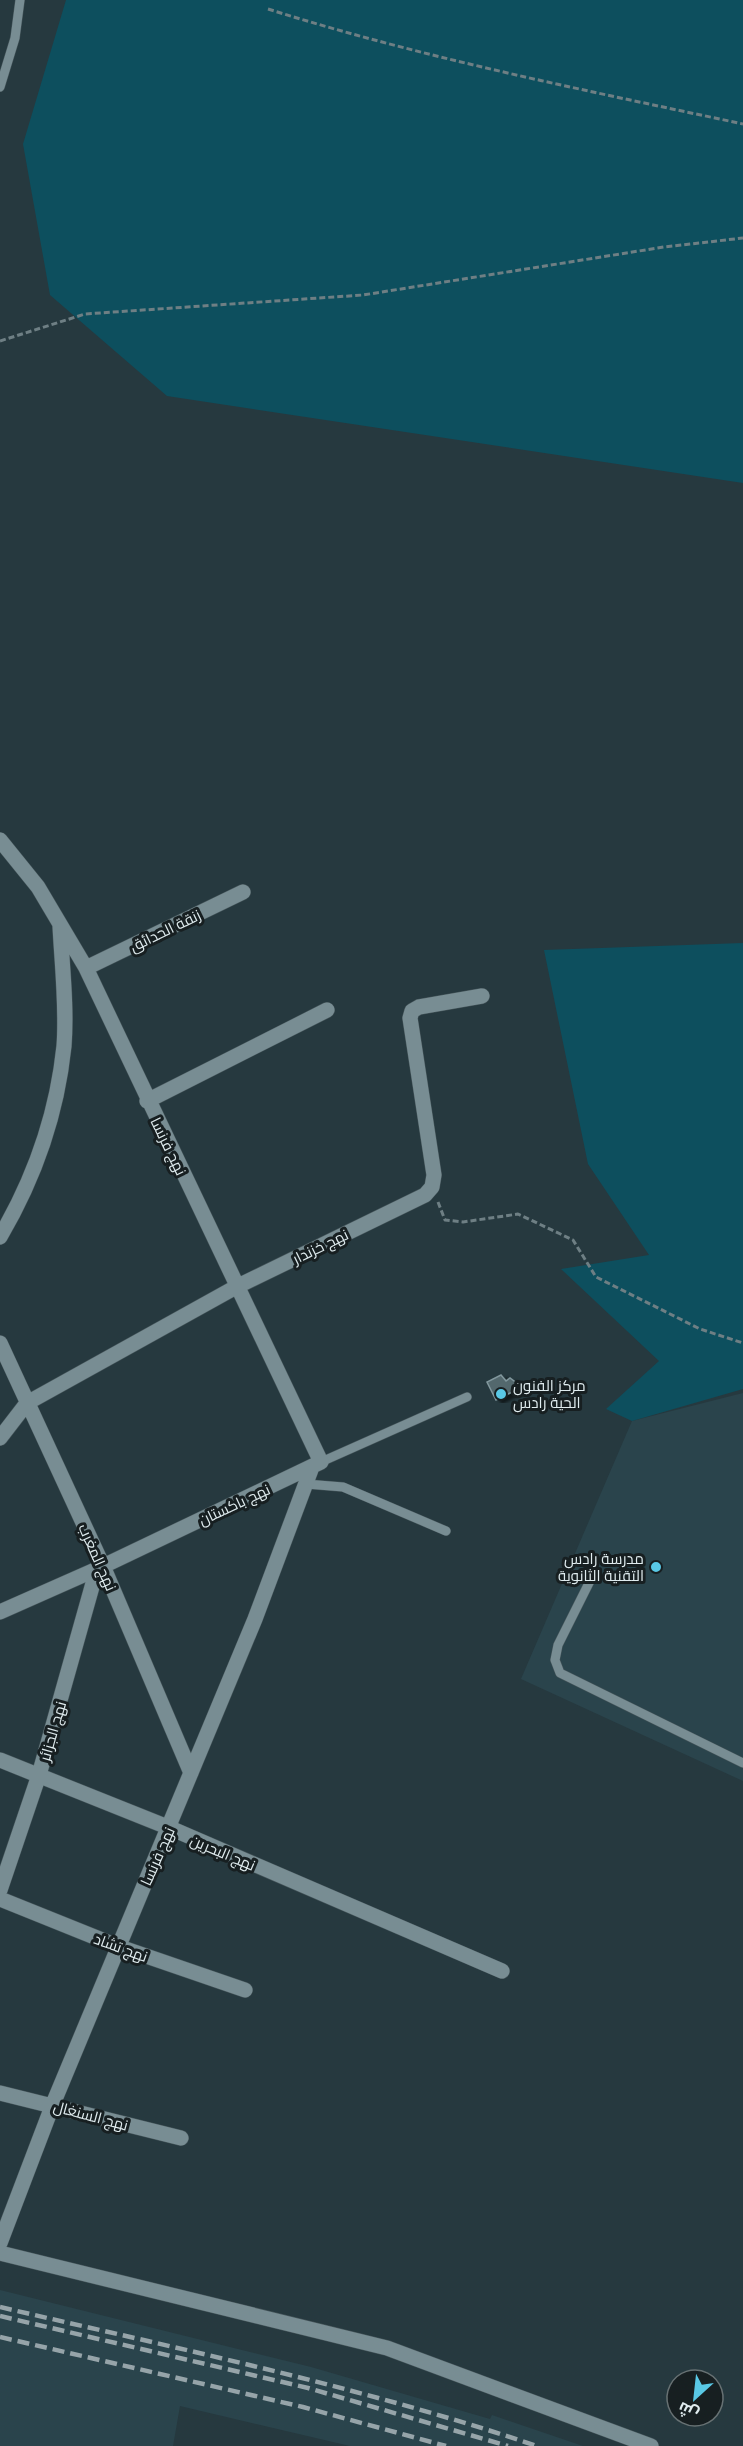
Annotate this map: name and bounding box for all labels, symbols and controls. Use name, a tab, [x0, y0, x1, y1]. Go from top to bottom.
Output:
street label: زنقة الحدائق	[126, 904, 204, 957]
street label: نهج فرنسا	[145, 1114, 192, 1179]
street label: نهج خزندار	[288, 1224, 352, 1270]
place label: مركز الفنون الحية رادس	[513, 1375, 586, 1413]
marker: مركز الفنون الحية رادس	[494, 1387, 508, 1401]
street label: نهج باكستان	[195, 1479, 274, 1531]
street label: نهج المغرب	[73, 1520, 122, 1594]
place label: مدرسة رادس التقنية الثانوية	[558, 1548, 644, 1585]
marker: مدرسة رادس التقنية الثانوية	[649, 1560, 663, 1574]
street label: نهج الجزائر	[34, 1699, 72, 1765]
street label: نهج فرنسا	[135, 1824, 181, 1889]
street label: نهج البحرين	[187, 1829, 259, 1877]
street label: نهج تشاد	[91, 1928, 151, 1968]
street label: نهج السنغال	[51, 2095, 131, 2137]
north arrow	[665, 2368, 725, 2428]
text: ش	[674, 2397, 702, 2426]

